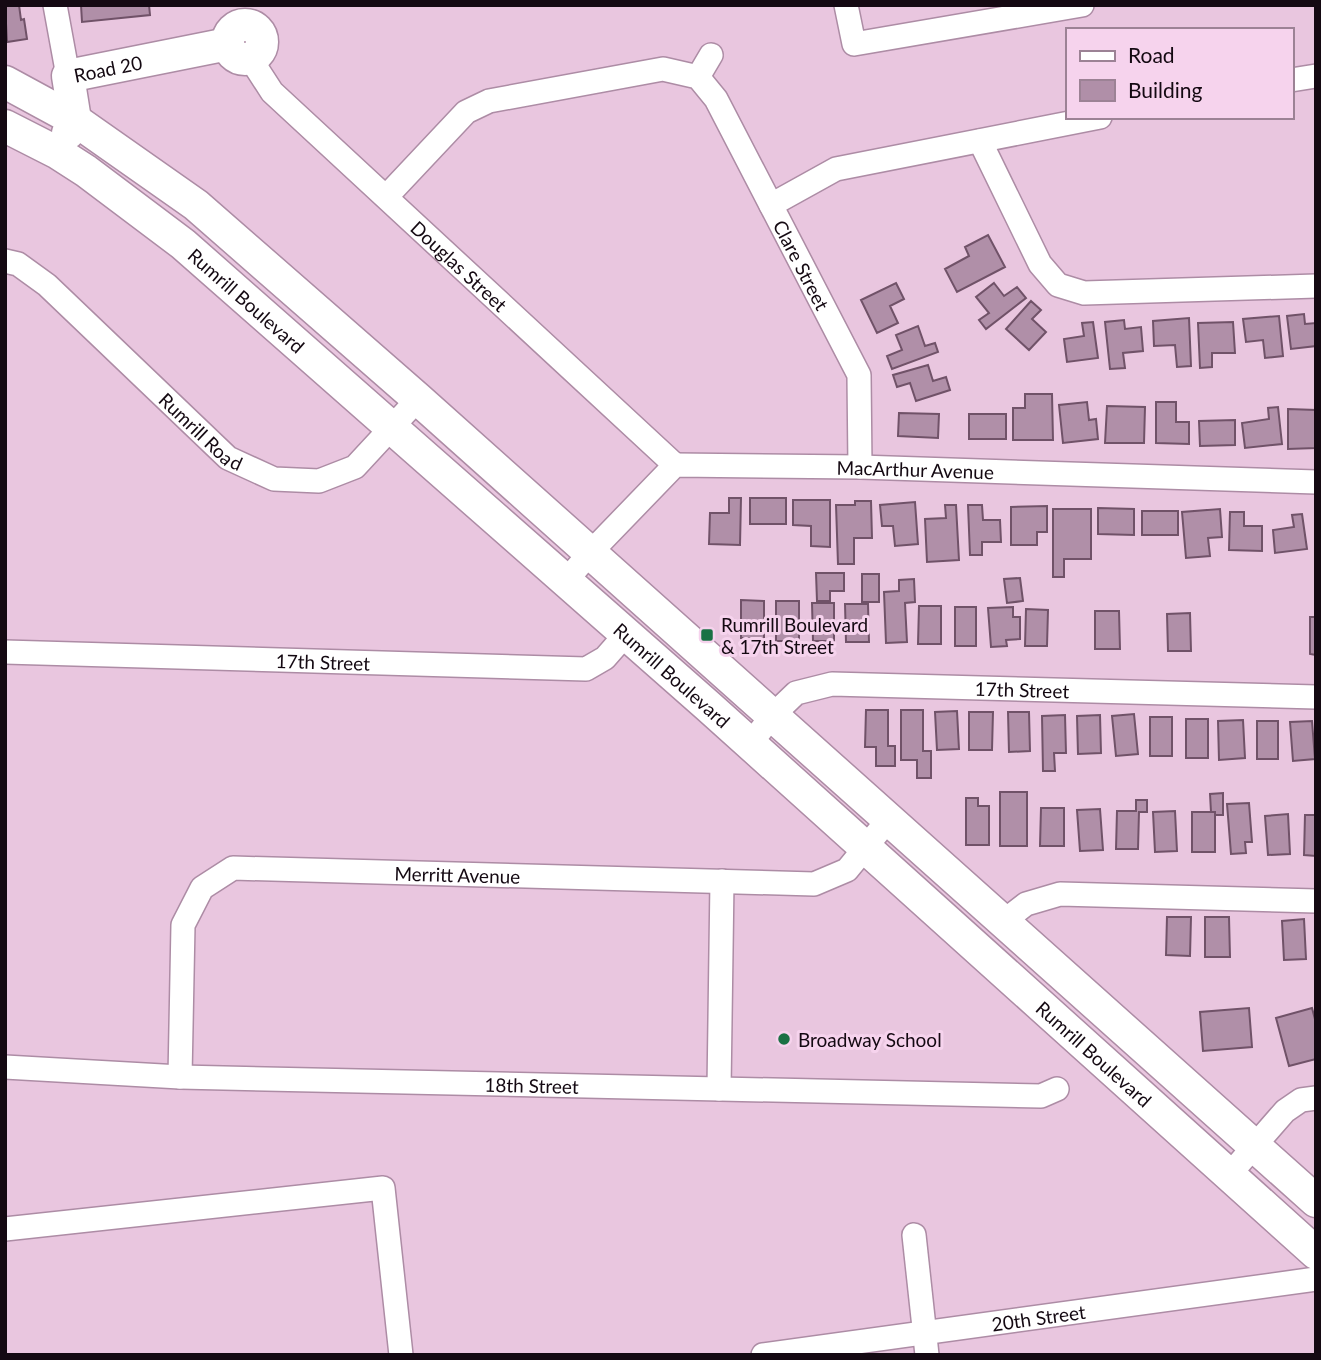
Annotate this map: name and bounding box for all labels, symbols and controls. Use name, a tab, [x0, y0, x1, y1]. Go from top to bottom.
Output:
legend	[1066, 28, 1293, 119]
text: Road	[1128, 42, 1175, 67]
street label: Road 20	[72, 50, 144, 86]
text: Building	[1128, 77, 1203, 102]
street label: Douglas Street	[407, 215, 512, 316]
street label: Clare Street	[769, 216, 835, 314]
street label: Rumrill Boulevard	[184, 243, 310, 357]
street label: Rumrill Road	[155, 387, 247, 475]
street label: MacArthur Avenue	[837, 455, 994, 483]
place label: Rumrill Boulevard & 17th Street	[721, 613, 868, 658]
street label: Rumrill Boulevard	[610, 617, 735, 732]
marker: Rumrill Boulevard & 17th Street	[699, 627, 715, 643]
street label: 17th Street	[275, 648, 371, 674]
street label: 17th Street	[974, 676, 1070, 702]
street label: Merritt Avenue	[394, 861, 521, 887]
street label: Rumrill Boulevard	[1032, 996, 1157, 1111]
place label: Broadway School	[798, 1028, 942, 1051]
marker: Broadway School	[776, 1031, 792, 1047]
street label: 18th Street	[484, 1072, 579, 1097]
street label: 20th Street	[990, 1299, 1087, 1335]

